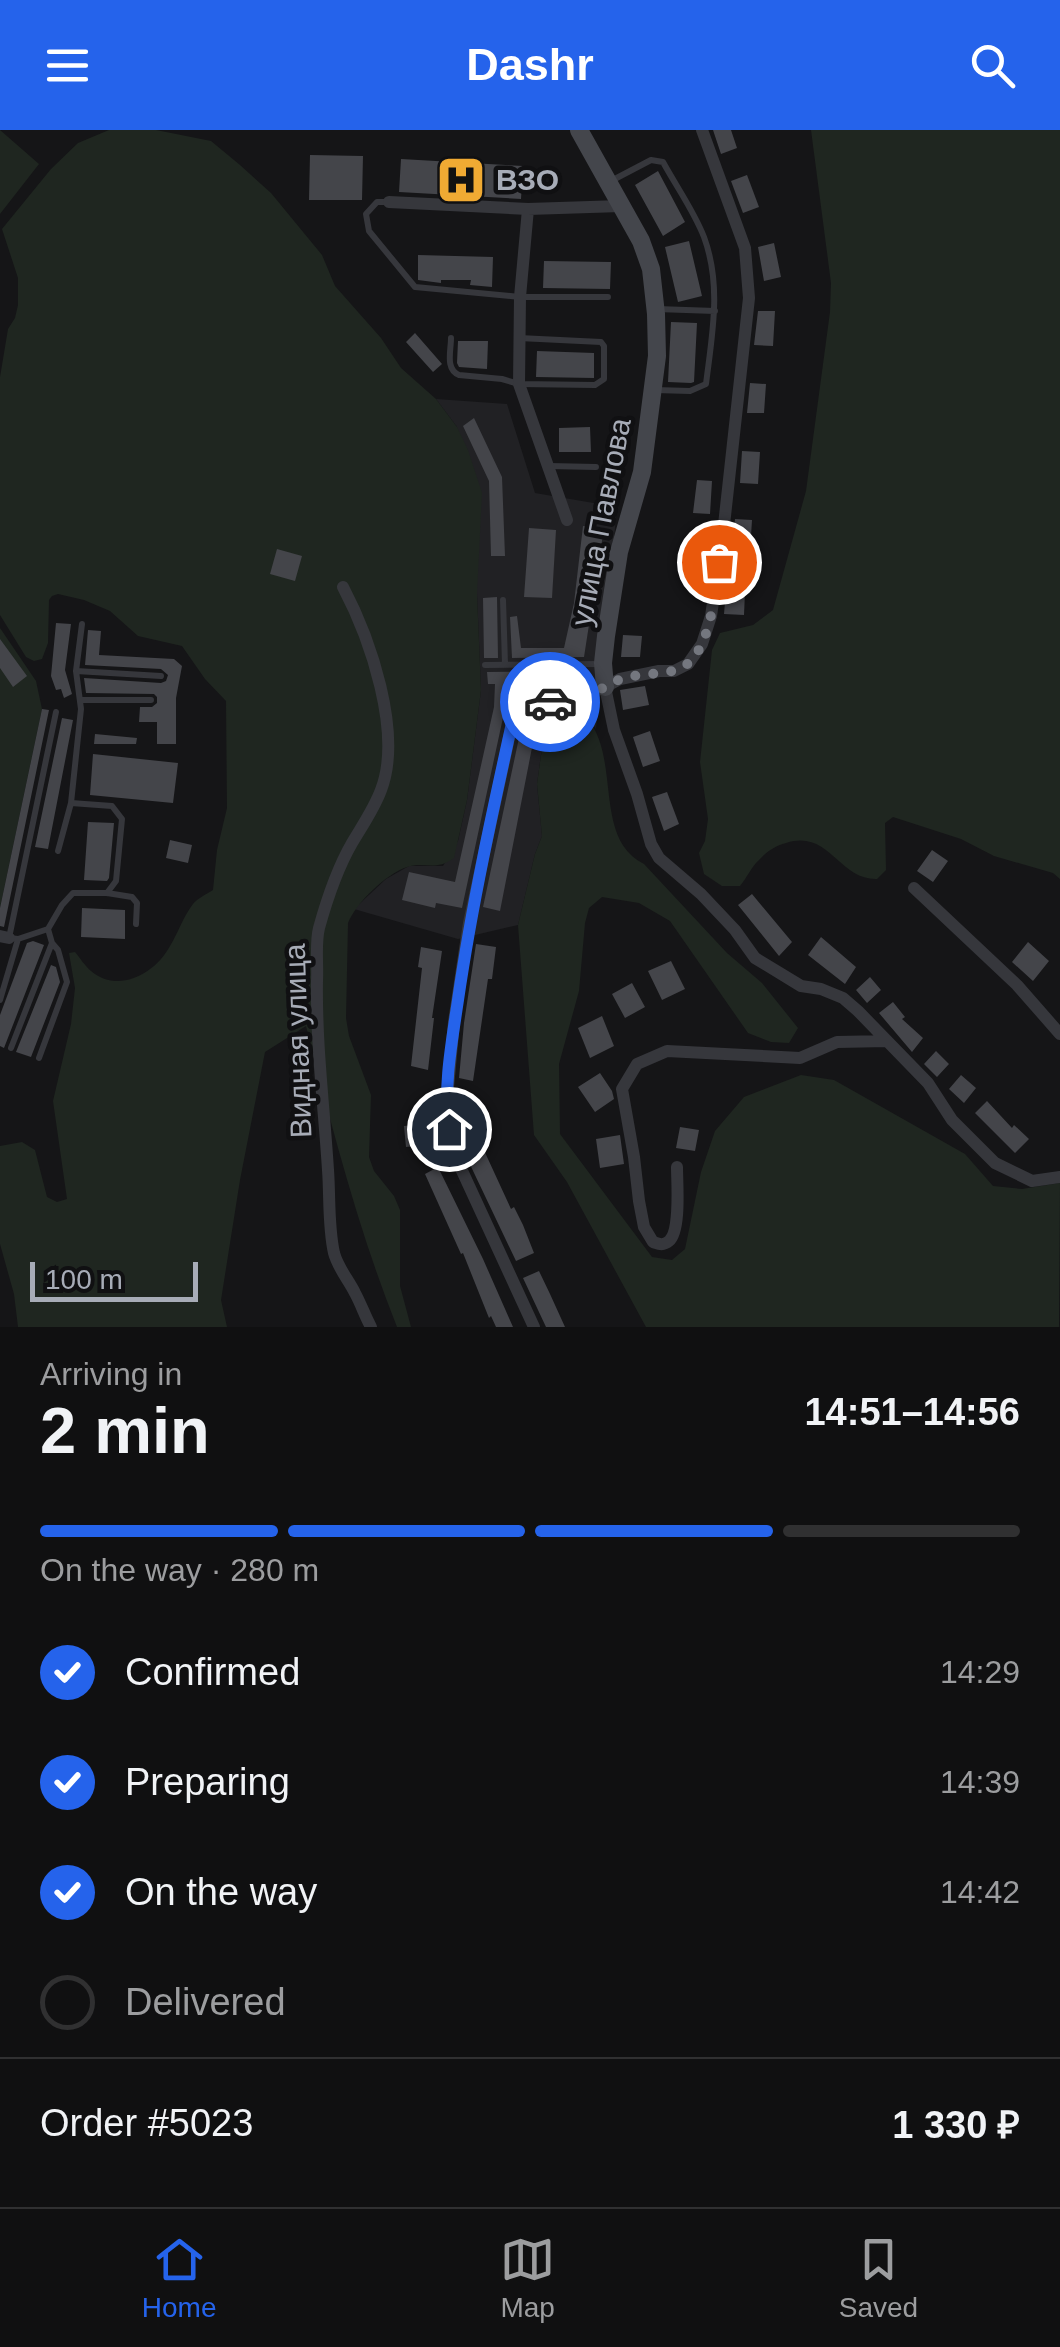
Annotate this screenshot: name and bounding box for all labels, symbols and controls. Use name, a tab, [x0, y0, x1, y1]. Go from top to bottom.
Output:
icon: menu	[40, 38, 95, 93]
icon: search	[965, 38, 1020, 93]
text: Dashr	[466, 39, 594, 90]
hospital icon: ВЗО	[435, 154, 487, 206]
place label: ВЗО	[496, 163, 559, 196]
street label: улица Павлова	[564, 415, 637, 629]
pin	[677, 520, 762, 605]
icon: bag	[692, 535, 747, 590]
courier	[500, 652, 600, 752]
icon: car	[523, 675, 578, 730]
street label: Видная улица	[278, 943, 317, 1139]
pin	[407, 1087, 492, 1172]
icon: home	[422, 1102, 477, 1157]
scale bar	[30, 1257, 198, 1302]
text: 100 m	[45, 1264, 123, 1295]
text: Arriving in	[40, 1356, 182, 1392]
text: 14:51–14:56	[804, 1391, 1020, 1433]
text: 2 min	[40, 1394, 210, 1467]
text: On the way · 280 m	[40, 1552, 319, 1588]
icon: check	[40, 1645, 95, 1700]
text: Confirmed	[125, 1651, 300, 1693]
text: 14:29	[940, 1654, 1020, 1690]
icon: check	[40, 1755, 95, 1810]
text: Preparing	[125, 1761, 290, 1803]
text: 14:39	[940, 1764, 1020, 1800]
icon: check	[40, 1865, 95, 1920]
text: On the way	[125, 1871, 317, 1913]
text: 14:42	[940, 1874, 1020, 1910]
text: Delivered	[125, 1981, 286, 2023]
text: Order #5023	[40, 2102, 253, 2144]
text: 1 330 ₽	[892, 2104, 1020, 2146]
tab: Home	[142, 2232, 217, 2324]
tab: Map	[500, 2232, 555, 2324]
tab: Saved	[839, 2232, 918, 2324]

